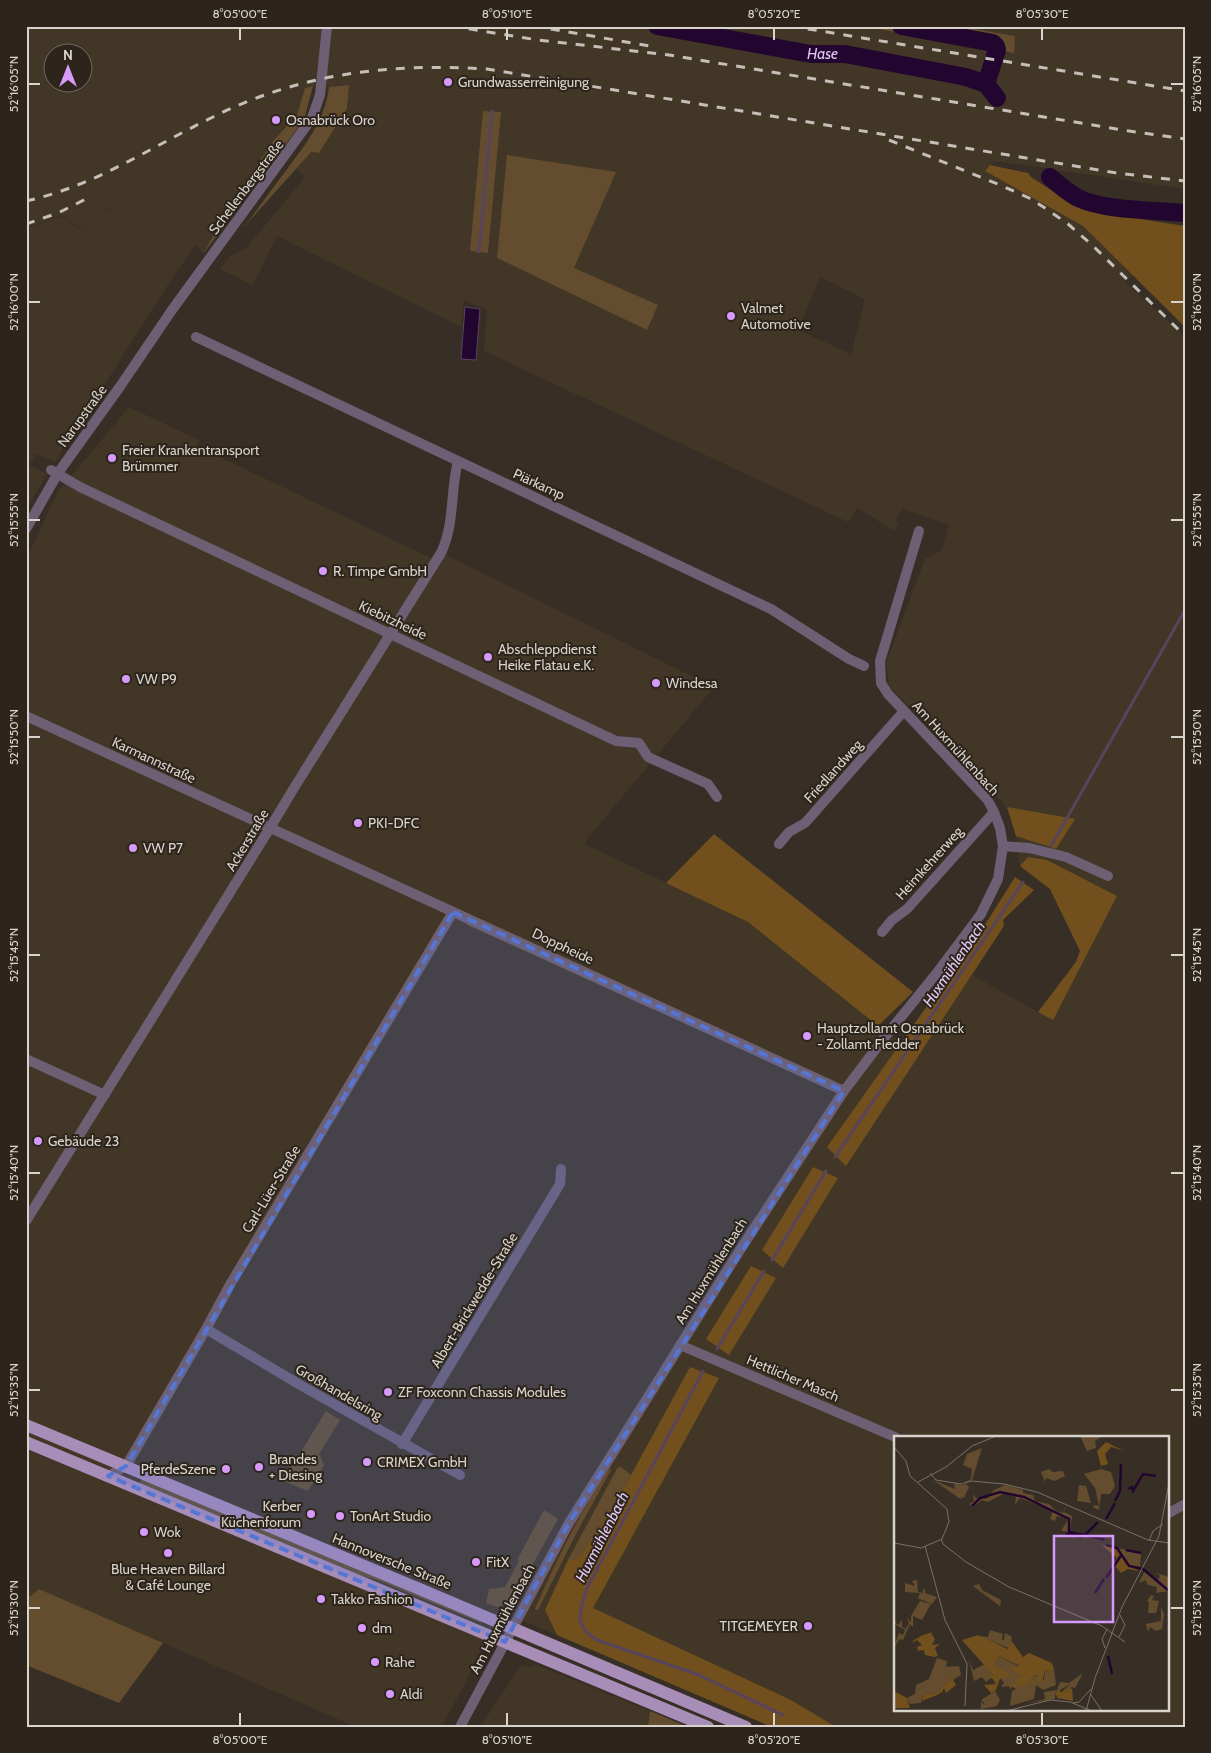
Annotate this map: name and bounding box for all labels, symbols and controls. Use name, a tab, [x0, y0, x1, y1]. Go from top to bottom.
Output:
text: 8°05'00"E	[213, 6, 268, 21]
text: 8°05'10"E	[482, 6, 533, 21]
text: 8°05'20"E	[748, 6, 801, 21]
text: 8°05'30"E	[1015, 6, 1069, 21]
north arrow	[42, 42, 92, 92]
water label: Hase	[807, 45, 838, 63]
text: N	[63, 46, 73, 64]
text: 52°16'05"N	[6, 56, 21, 112]
text: 52°16'05"N	[1189, 56, 1204, 112]
place label: Grundwasserreinigung	[458, 73, 590, 91]
marker: Grundwasserreinigung	[442, 76, 454, 88]
place label: Osnabrück Oro	[286, 111, 375, 129]
marker: Osnabrück Oro	[270, 114, 282, 126]
street label: Schellenbergstraße	[205, 136, 287, 238]
text: 52°16'00"N	[6, 273, 21, 331]
text: 52°16'00"N	[1189, 273, 1204, 331]
place label: Valmet Automotive	[741, 299, 811, 333]
marker: Valmet Automotive	[725, 310, 737, 322]
street label: Narupstraße	[53, 381, 111, 451]
place label: Freier Krankentransport Brümmer	[122, 441, 260, 475]
marker: Freier Krankentransport Brümmer	[106, 452, 118, 464]
street label: Piärkamp	[510, 464, 568, 504]
text: 52°15'55"N	[6, 493, 21, 547]
text: 52°15'55"N	[1189, 493, 1204, 547]
place label: R. Timpe GmbH	[333, 562, 427, 580]
marker: R. Timpe GmbH	[317, 565, 329, 577]
street label: Kiebitzheide	[356, 596, 430, 644]
place label: Abschleppdienst Heike Flatau e.K.	[498, 640, 597, 674]
marker: Abschleppdienst Heike Flatau e.K.	[482, 651, 494, 663]
place label: VW P9	[136, 670, 177, 688]
marker: VW P9	[120, 673, 132, 685]
place label: Windesa	[666, 674, 718, 692]
marker: Windesa	[650, 677, 662, 689]
street label: Am Huxmühlenbach	[909, 697, 1003, 799]
text: 52°15'50"N	[6, 709, 21, 765]
text: 52°15'50"N	[1189, 709, 1204, 765]
street label: Karmannstraße	[109, 733, 199, 787]
street label: Friedlandweg	[800, 735, 867, 806]
street label: Ackerstraße	[221, 806, 273, 874]
place label: PKI-DFC	[368, 814, 420, 832]
marker: PKI-DFC	[352, 817, 364, 829]
street label: Heimkehrerweg	[891, 822, 967, 904]
place label: VW P7	[143, 839, 183, 857]
marker: VW P7	[127, 842, 139, 854]
water label: Huxmühlenbach	[919, 918, 989, 1010]
street label: Doppheide	[529, 924, 597, 968]
text: 52°15'45"N	[6, 928, 21, 982]
text: 52°15'45"N	[1189, 928, 1204, 982]
place label: Hauptzollamt Osnabrück - Zollamt Fledder	[817, 1019, 965, 1053]
marker: Hauptzollamt Osnabrück - Zollamt Fledder	[801, 1030, 813, 1042]
place label: Gebäude 23	[48, 1132, 119, 1150]
marker: Gebäude 23	[32, 1135, 44, 1147]
street label: Carl-Lüer-Straße	[238, 1142, 304, 1236]
text: 52°15'40"N	[6, 1145, 21, 1201]
text: 52°15'40"N	[1189, 1145, 1204, 1201]
street label: Am Huxmühlenbach	[671, 1215, 751, 1327]
street label: Albert-Brickwedde-Straße	[426, 1229, 522, 1371]
street label: Hettlicher Masch	[744, 1350, 842, 1406]
street label: Großhandelsring	[292, 1360, 387, 1425]
text: 52°15'35"N	[6, 1363, 21, 1417]
text: 52°15'35"N	[1189, 1363, 1204, 1417]
place label: ZF Foxconn Chassis Modules	[398, 1383, 566, 1401]
marker: ZF Foxconn Chassis Modules	[382, 1386, 394, 1398]
inset map	[894, 1436, 1168, 1710]
place label: Brandes + Diesing	[269, 1450, 323, 1484]
place label: CRIMEX GmbH	[377, 1453, 467, 1471]
marker: CRIMEX GmbH	[361, 1456, 373, 1468]
place label: PferdeSzene	[141, 1460, 216, 1478]
marker: Brandes + Diesing	[253, 1461, 265, 1473]
marker: PferdeSzene	[220, 1463, 232, 1475]
water label: Huxmühlenbach	[572, 1489, 632, 1585]
place label: Kerber Küchenforum	[221, 1497, 302, 1531]
place label: TonArt Studio	[350, 1507, 431, 1525]
marker: Kerber Küchenforum	[305, 1508, 317, 1520]
marker: TonArt Studio	[334, 1510, 346, 1522]
place label: Wok	[154, 1523, 181, 1541]
marker: Wok	[138, 1526, 150, 1538]
street label: Hannoversche Straße	[330, 1529, 454, 1593]
marker: Blue Heaven Billard & Café Lounge	[162, 1547, 174, 1559]
place label: FitX	[486, 1553, 510, 1571]
marker: FitX	[470, 1556, 482, 1568]
place label: Blue Heaven Billard & Café Lounge	[111, 1560, 225, 1594]
street label: Am Huxmühlenbach	[466, 1561, 538, 1677]
text: 52°15'30"N	[6, 1580, 21, 1636]
text: 52°15'30"N	[1189, 1580, 1204, 1636]
place label: Takko Fashion	[331, 1590, 413, 1608]
marker: Takko Fashion	[315, 1593, 327, 1605]
place label: TITGEMEYER	[719, 1617, 799, 1635]
place label: dm	[372, 1619, 392, 1637]
marker: TITGEMEYER	[802, 1620, 814, 1632]
marker: dm	[356, 1622, 368, 1634]
place label: Rahe	[385, 1653, 415, 1671]
marker: Rahe	[369, 1656, 381, 1668]
place label: Aldi	[400, 1685, 423, 1703]
marker: Aldi	[384, 1688, 396, 1700]
text: 8°05'00"E	[213, 1732, 268, 1747]
text: 8°05'10"E	[482, 1732, 533, 1747]
text: 8°05'20"E	[748, 1732, 801, 1747]
text: 8°05'30"E	[1015, 1732, 1069, 1747]

